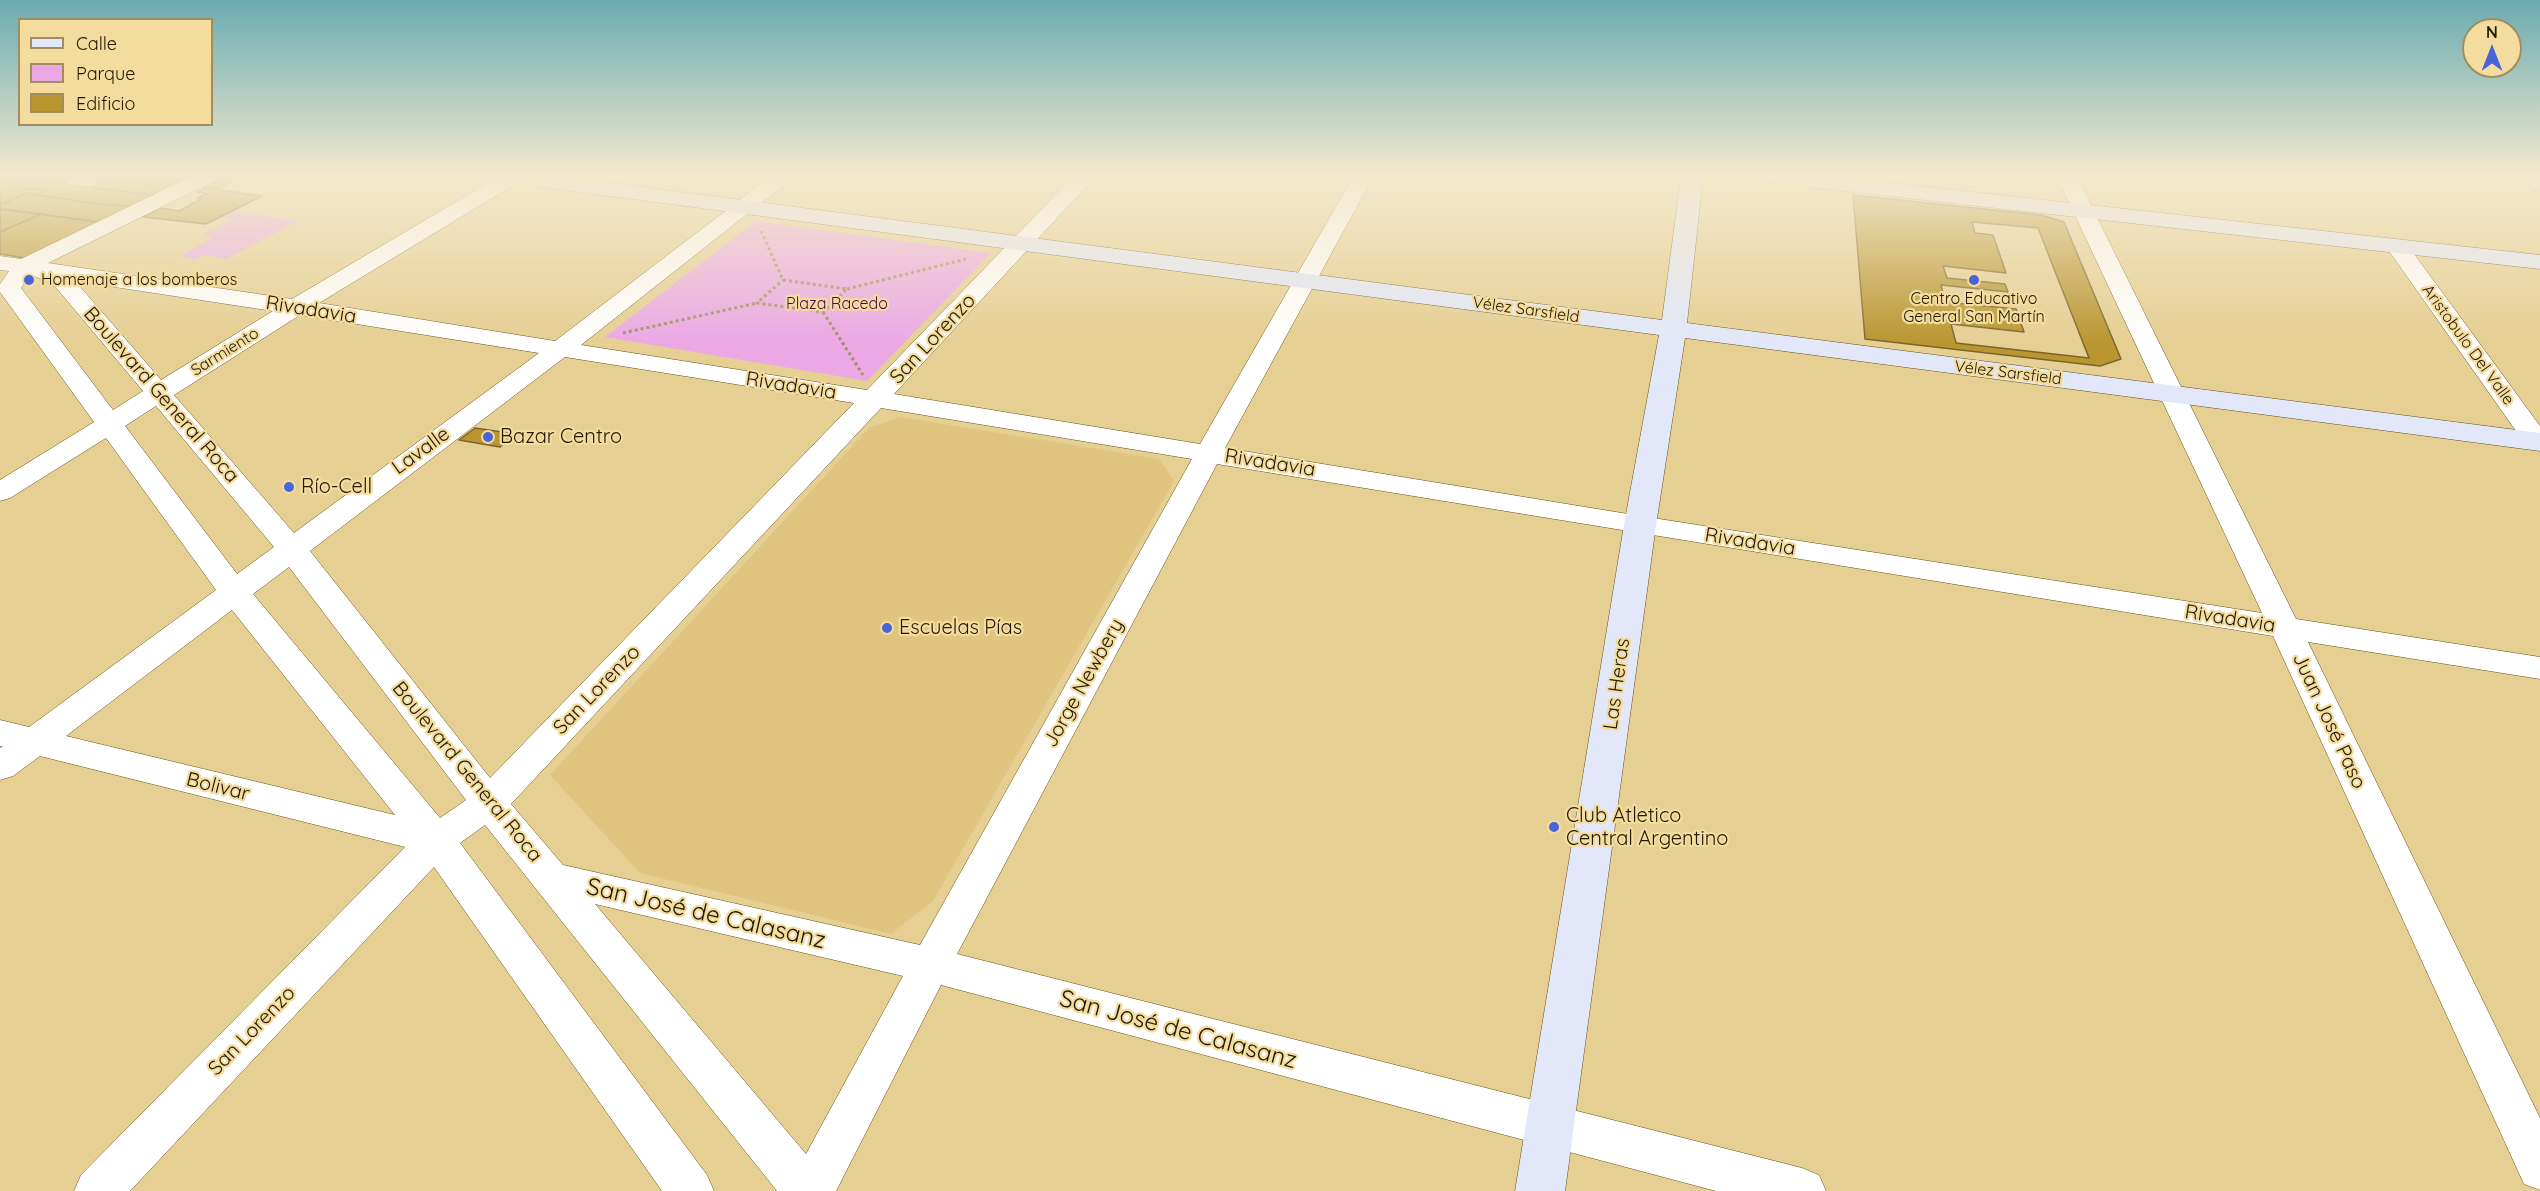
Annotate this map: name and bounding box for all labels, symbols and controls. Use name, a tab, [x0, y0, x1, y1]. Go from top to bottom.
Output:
legend	[18, 18, 213, 126]
north arrow	[2462, 18, 2522, 78]
text: N	[2486, 22, 2498, 42]
text: Calle	[76, 32, 117, 55]
text: Parque	[76, 62, 135, 85]
text: Edificio	[76, 92, 135, 115]
place label: Homenaje a los bomberos	[41, 270, 237, 290]
marker: Homenaje a los bomberos	[22, 273, 36, 287]
marker: Centro Educativo General San Martín	[1967, 273, 1981, 287]
street label: Aristobulo Del Valle	[2418, 281, 2518, 409]
street label: San Lorenzo	[885, 289, 981, 389]
place label: Centro Educativo General San Martín	[1903, 289, 2045, 327]
street label: Rivadavia	[264, 291, 358, 329]
street label: Vélez Sarsfield	[1471, 293, 1581, 327]
park label: Plaza Racedo	[786, 294, 888, 314]
street label: Boulevard General Roca	[78, 302, 244, 488]
street label: Sarmiento	[188, 324, 262, 380]
street label: Vélez Sarsfield	[1953, 357, 2063, 389]
street label: Rivadavia	[744, 367, 838, 405]
street label: Lavalle	[387, 422, 455, 480]
place label: Bazar Centro	[500, 425, 622, 449]
marker: Bazar Centro	[481, 430, 495, 444]
street label: Rivadavia	[1223, 444, 1317, 482]
place label: Río-Cell	[301, 475, 372, 499]
marker: Río-Cell	[282, 480, 296, 494]
street label: Rivadavia	[1703, 523, 1797, 561]
street label: Rivadavia	[2183, 600, 2277, 638]
street label: Jorge Newbery	[1039, 615, 1129, 751]
place label: Escuelas Pías	[899, 616, 1022, 640]
marker: Escuelas Pías	[880, 621, 894, 635]
street label: Las Heras	[1599, 637, 1635, 731]
street label: San Lorenzo	[549, 640, 645, 740]
street label: Juan José Paso	[2287, 649, 2371, 793]
street label: Boulevard General Roca	[387, 677, 547, 867]
street label: Bolivar	[184, 768, 252, 806]
place label: Club Atletico Central Argentino	[1566, 804, 1728, 851]
marker: Club Atletico Central Argentino	[1547, 820, 1561, 834]
street label: San José de Calasanz	[584, 872, 828, 956]
street label: San Lorenzo	[204, 981, 300, 1081]
street label: San José de Calasanz	[1056, 984, 1300, 1076]

